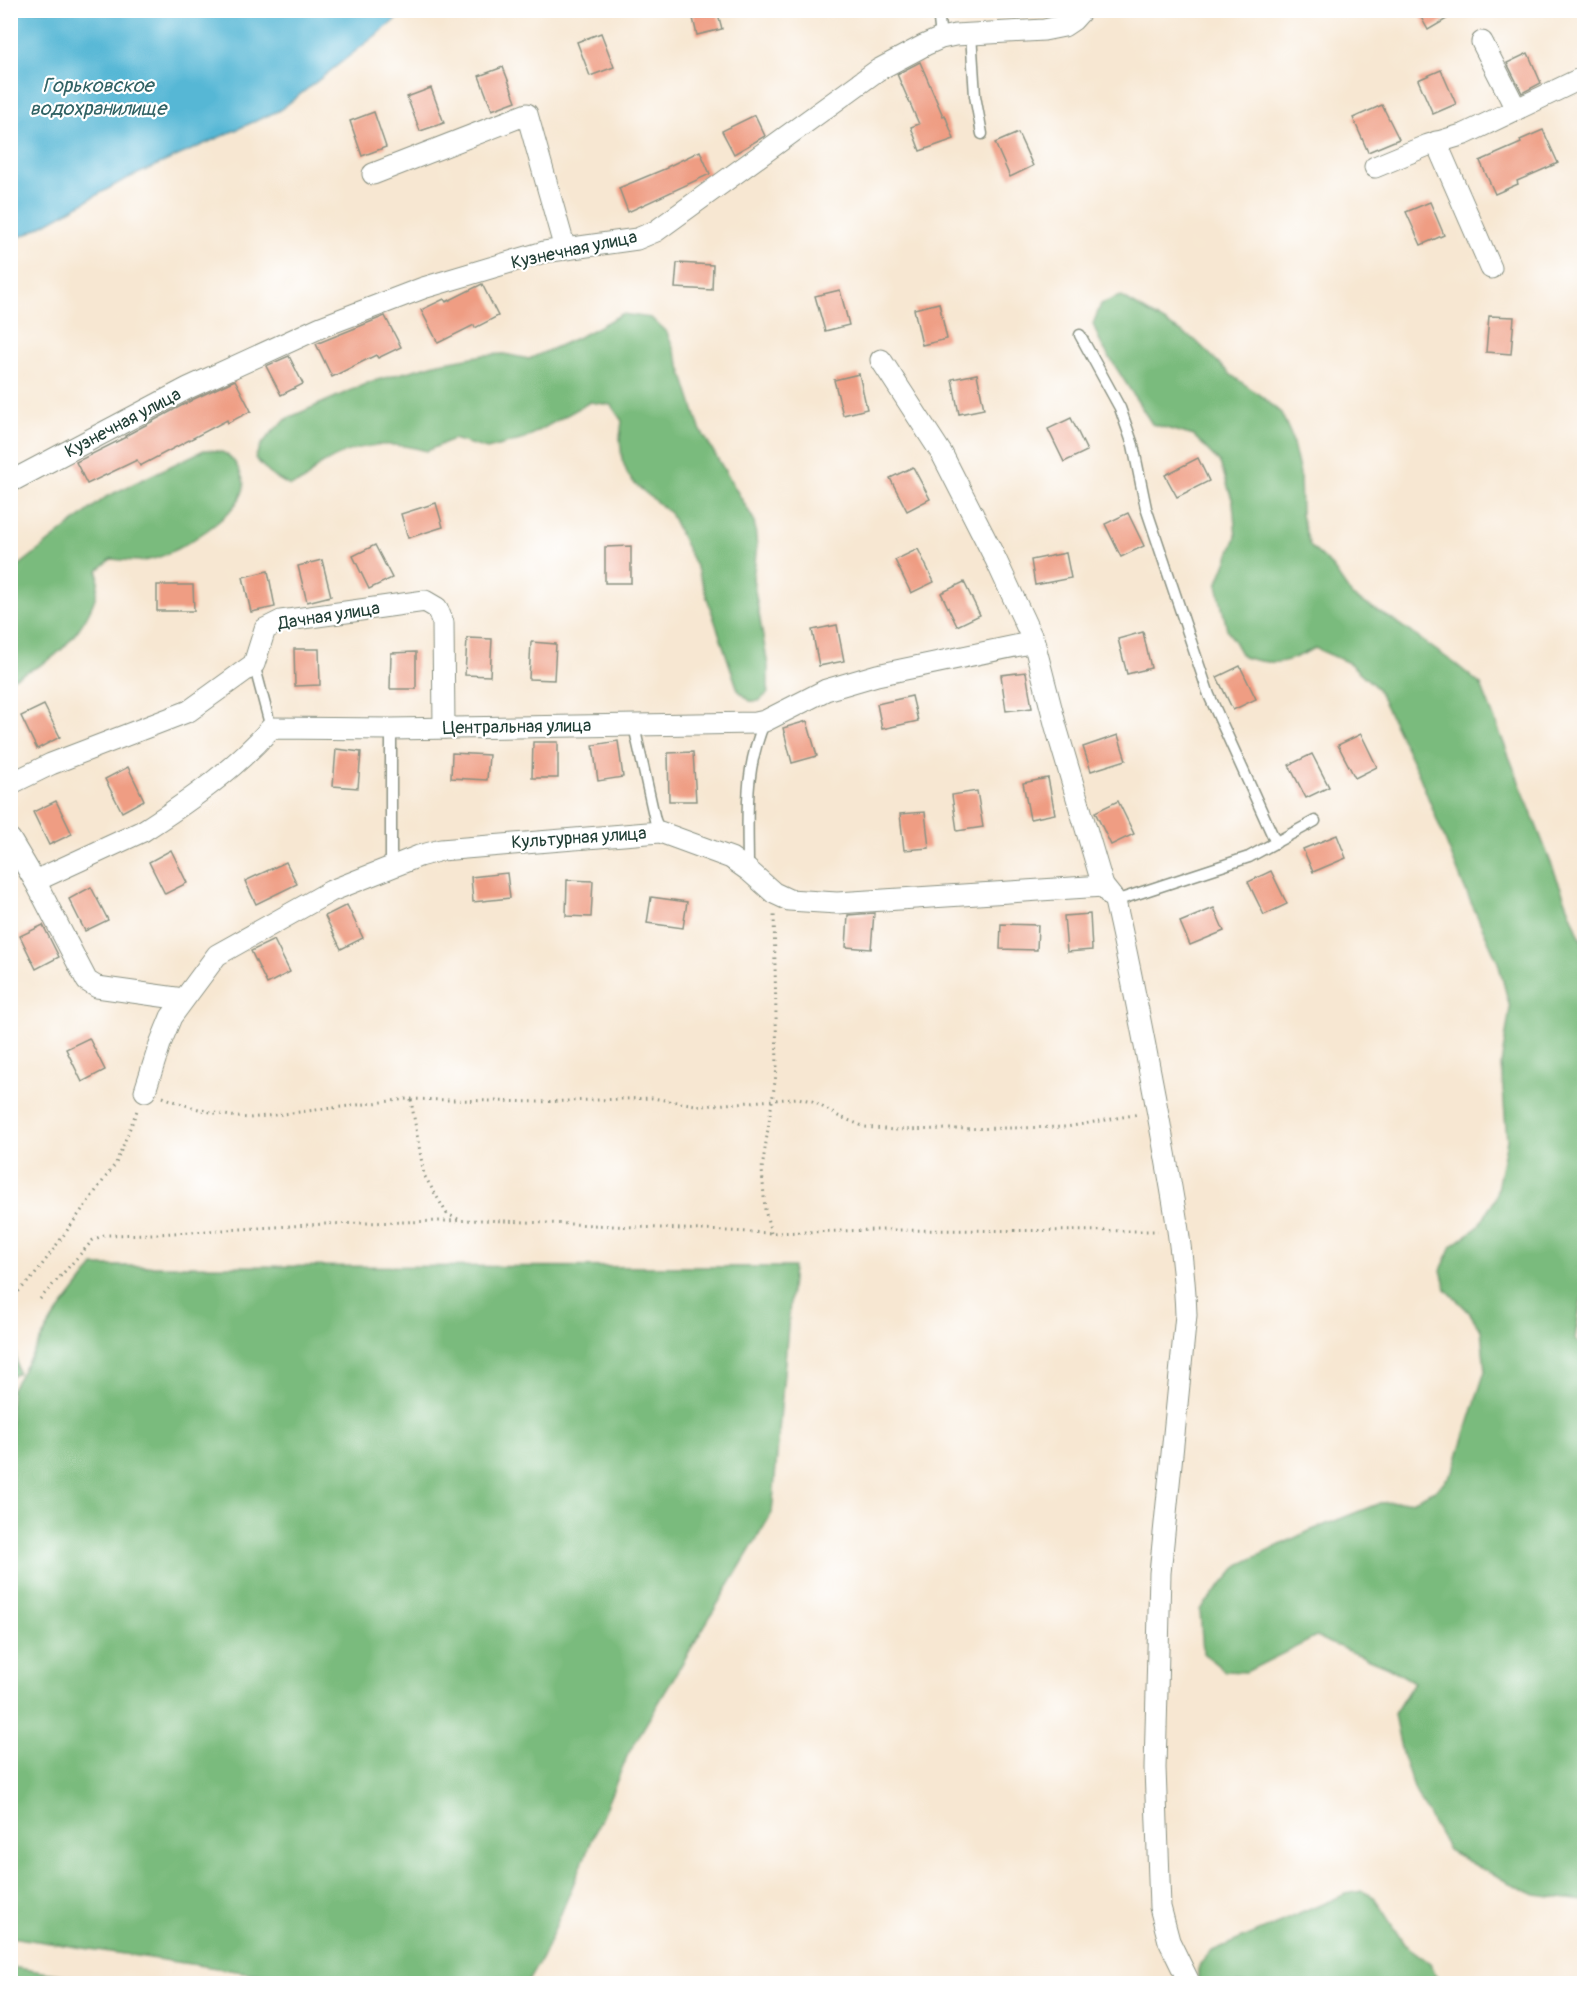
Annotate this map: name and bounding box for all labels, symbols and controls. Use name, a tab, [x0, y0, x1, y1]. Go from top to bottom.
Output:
water label: Горьковское водохранилище	[30, 73, 168, 121]
street label: Кузнечная улица	[509, 225, 639, 275]
street label: Кузнечная улица	[61, 383, 185, 463]
street label: Дачная улица	[275, 597, 382, 636]
street label: Центральная улица	[442, 714, 592, 740]
street label: Культурная улица	[511, 822, 647, 854]

